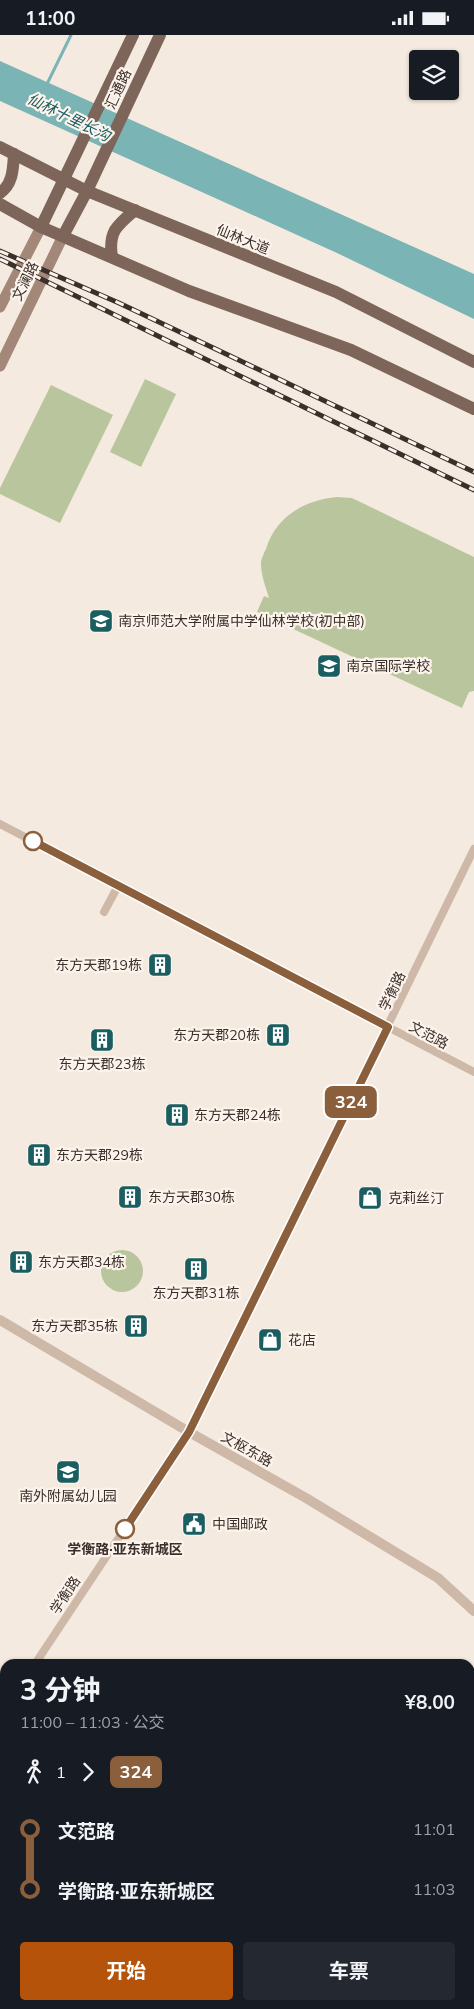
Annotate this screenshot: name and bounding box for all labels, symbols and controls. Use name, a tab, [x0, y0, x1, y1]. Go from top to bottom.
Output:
text: 11:00	[25, 6, 75, 30]
map controls	[409, 50, 459, 100]
button: layers	[409, 50, 459, 100]
street label: 汇通路	[101, 66, 135, 112]
water label: 仙林十里长沟	[24, 89, 115, 146]
street label: 仙林大道	[214, 220, 272, 258]
street label: 文澜路	[8, 258, 42, 304]
school or university icon: 南京师范大学附属中学仙林学校(初中部)	[88, 608, 114, 634]
place label: 南京师范大学附属中学仙林学校(初中部)	[118, 612, 365, 630]
school or university icon: 南京国际学校	[316, 653, 342, 679]
place label: 南京国际学校	[346, 657, 430, 675]
unlabelled marker	[23, 831, 43, 851]
building icon: 东方天郡19栋	[147, 952, 173, 978]
place label: 东方天郡19栋	[55, 956, 142, 974]
street label: 学衡路	[375, 968, 409, 1014]
street label: 文范路	[406, 1017, 452, 1053]
building icon: 东方天郡20栋	[265, 1022, 291, 1048]
place label: 东方天郡20栋	[173, 1026, 260, 1044]
building icon: 东方天郡23栋	[89, 1027, 115, 1053]
place label: 东方天郡23栋	[59, 1055, 145, 1073]
line badge: 324	[322, 1086, 380, 1118]
text: 324	[335, 1090, 367, 1113]
building icon: 东方天郡24栋	[164, 1102, 190, 1128]
place label: 东方天郡24栋	[194, 1106, 281, 1124]
building icon: 东方天郡29栋	[26, 1142, 52, 1168]
place label: 东方天郡29栋	[56, 1146, 143, 1164]
building icon: 东方天郡30栋	[117, 1184, 143, 1210]
shop icon: 克莉丝汀	[357, 1185, 383, 1211]
place label: 东方天郡30栋	[148, 1188, 235, 1206]
place label: 克莉丝汀	[388, 1189, 444, 1207]
building icon: 东方天郡34栋	[8, 1249, 34, 1275]
place label: 东方天郡34栋	[38, 1253, 125, 1271]
building icon: 东方天郡31栋	[183, 1256, 209, 1282]
place label: 东方天郡31栋	[153, 1284, 239, 1302]
building icon: 东方天郡35栋	[123, 1313, 149, 1339]
place label: 东方天郡35栋	[31, 1317, 118, 1335]
shop icon: 花店	[257, 1327, 283, 1353]
place label: 花店	[288, 1331, 316, 1349]
street label: 文枢东路	[218, 1428, 276, 1470]
school or university icon: 南外附属幼儿园	[55, 1459, 81, 1485]
place label: 南外附属幼儿园	[19, 1487, 117, 1505]
public building icon: 中国邮政	[181, 1511, 207, 1537]
place label: 中国邮政	[212, 1515, 268, 1533]
marker: 学衡路·亚东新城区	[115, 1519, 135, 1539]
place label: 学衡路·亚东新城区	[67, 1540, 183, 1558]
street label: 学衡路	[46, 1573, 84, 1617]
text: 3 分钟	[20, 1672, 100, 1707]
text: ¥8.00	[405, 1690, 455, 1714]
text: 11:00 – 11:03 · 公交	[20, 1712, 165, 1732]
icon: walk	[20, 1758, 48, 1786]
icon: forward	[74, 1758, 102, 1786]
text: 324	[120, 1760, 152, 1783]
text: 1	[56, 1762, 66, 1782]
text: 文范路	[58, 1819, 115, 1843]
text: 11:01	[413, 1819, 455, 1839]
text: 学衡路·亚东新城区	[58, 1879, 215, 1903]
text: 11:03	[413, 1879, 455, 1899]
button: 开始	[20, 1942, 233, 2000]
button: 车票	[243, 1942, 455, 2000]

